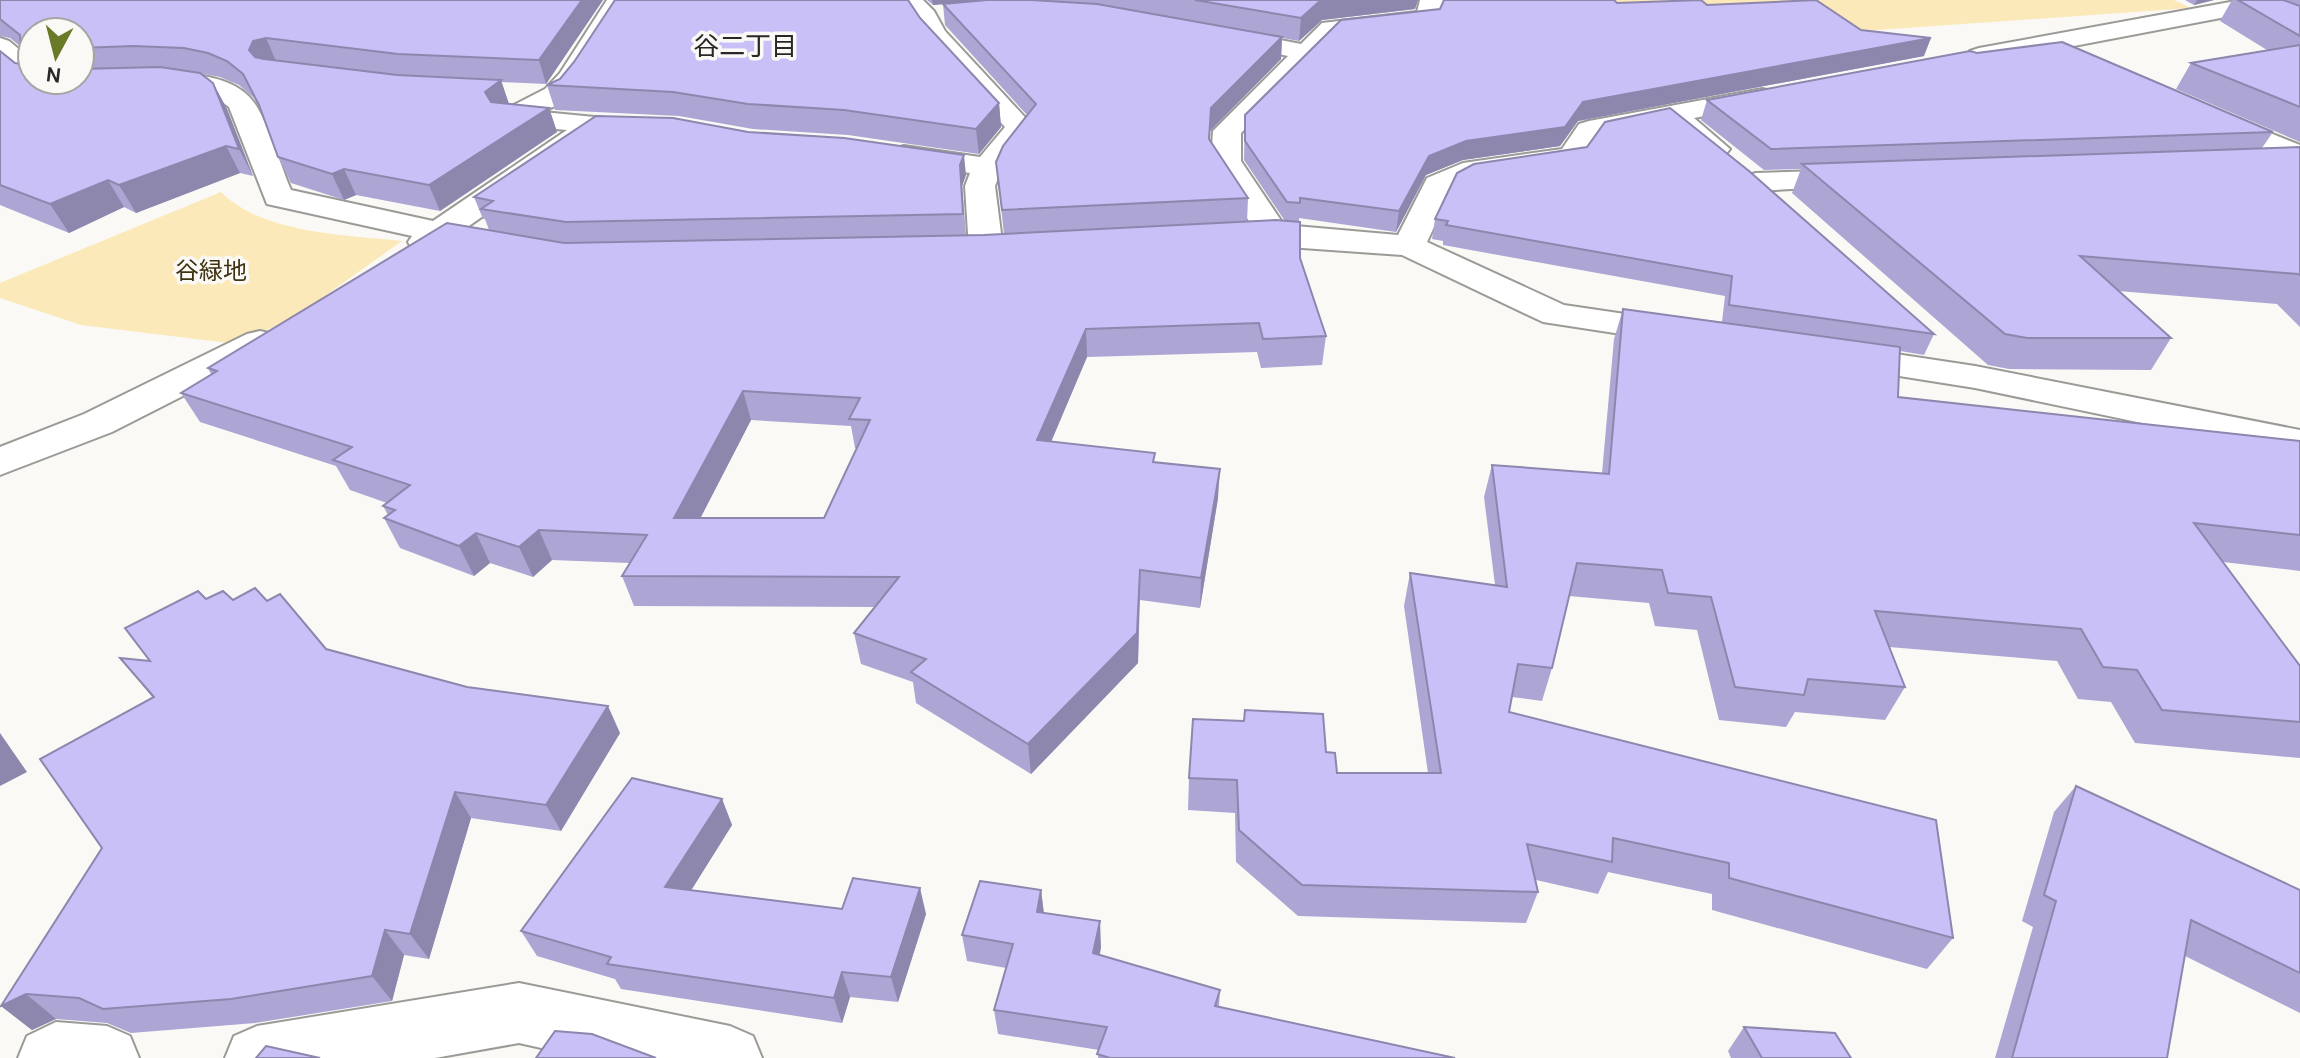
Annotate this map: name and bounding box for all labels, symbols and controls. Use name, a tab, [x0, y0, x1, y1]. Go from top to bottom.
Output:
north arrow	[16, 16, 96, 96]
district label: 谷二丁目	[693, 31, 797, 62]
text: N	[44, 61, 63, 89]
park label: 谷緑地	[175, 257, 247, 285]

